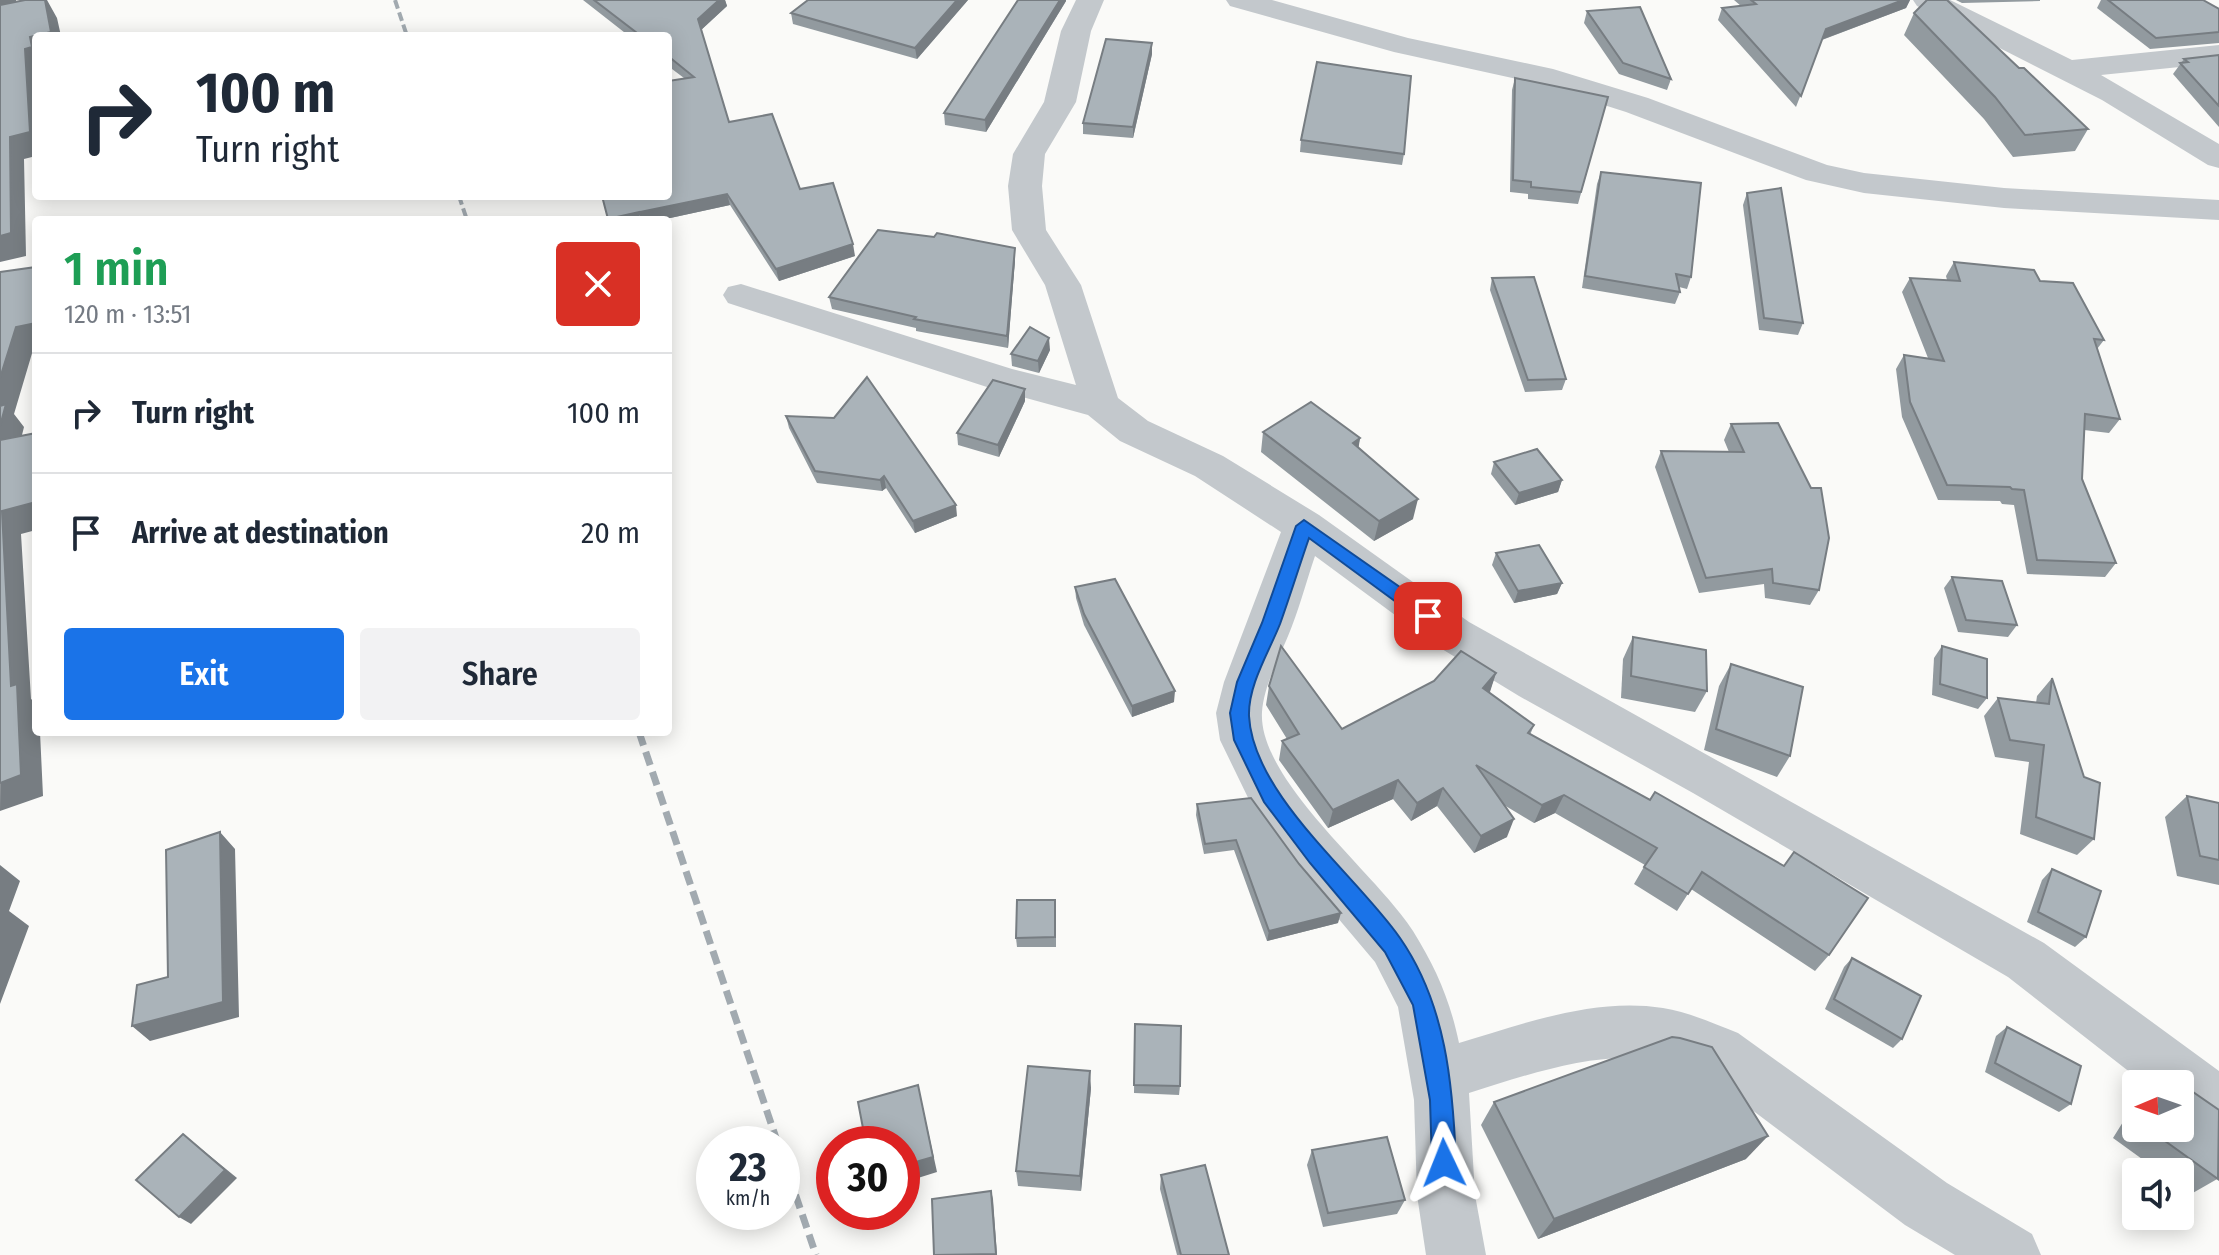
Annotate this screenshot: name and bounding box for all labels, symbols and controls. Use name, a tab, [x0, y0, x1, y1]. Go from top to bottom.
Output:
text: 100 m	[196, 60, 335, 127]
icon: right	[64, 64, 168, 168]
text: Turn right	[196, 128, 339, 172]
text: 1 min	[64, 240, 169, 298]
button: close	[556, 242, 640, 326]
text: 120 m · 13:51	[64, 299, 191, 330]
icon: right	[64, 391, 108, 435]
text: Turn right	[132, 395, 254, 431]
text: 100 m	[567, 395, 640, 431]
icon: arrive	[64, 511, 108, 555]
text: Arrive at destination	[132, 515, 389, 551]
text: 20 m	[581, 515, 640, 551]
pin	[1394, 582, 1462, 650]
icon: arrive	[1406, 594, 1450, 638]
button: Exit	[64, 628, 344, 720]
button: Share	[360, 628, 640, 720]
north arrow	[2122, 1070, 2194, 1142]
map controls	[2122, 1070, 2194, 1230]
position arrow	[1402, 1121, 1486, 1205]
speed limit sign: 30	[816, 1126, 920, 1230]
text: 23	[729, 1144, 767, 1192]
button: sound	[2122, 1158, 2194, 1230]
text: km/h	[726, 1186, 770, 1210]

